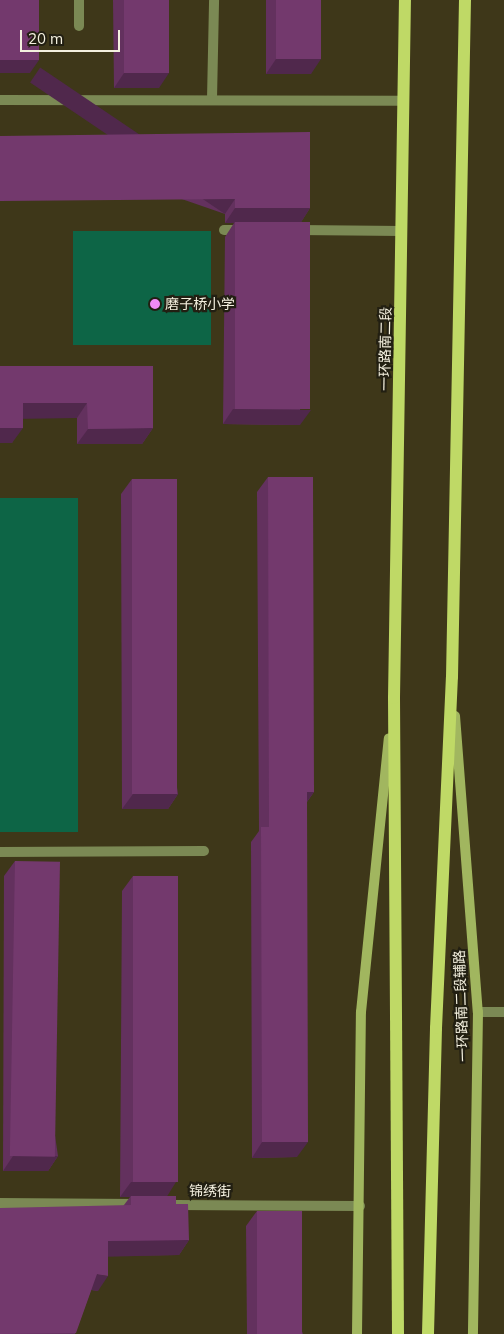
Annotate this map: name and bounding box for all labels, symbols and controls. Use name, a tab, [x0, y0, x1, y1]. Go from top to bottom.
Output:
scale bar	[22, 20, 122, 52]
text: 20 m	[28, 29, 63, 48]
place label: 磨子桥小学	[165, 296, 235, 312]
marker: 磨子桥小学	[149, 298, 161, 310]
street label: 一环路南二段	[376, 307, 394, 391]
street label: 一环路南二段辅路	[451, 950, 471, 1062]
street label: 锦绣街	[189, 1182, 231, 1200]

